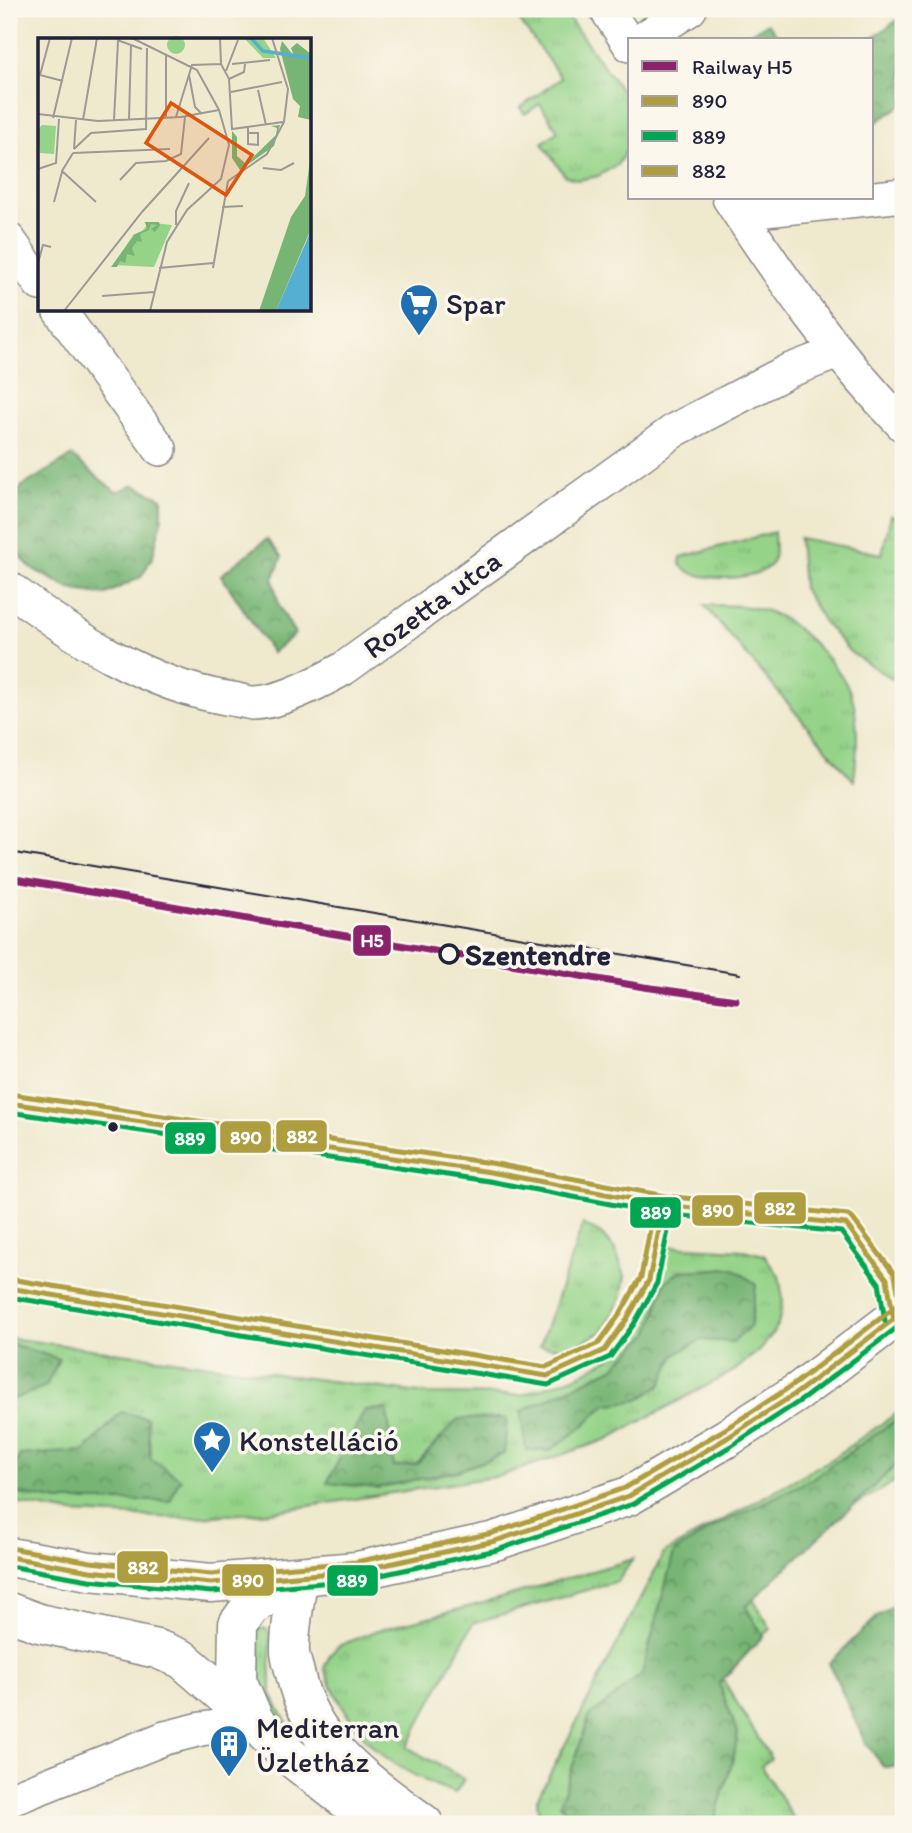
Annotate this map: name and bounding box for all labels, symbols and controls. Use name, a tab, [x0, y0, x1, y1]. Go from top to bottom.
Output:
inset map	[38, 38, 312, 312]
legend	[628, 38, 874, 200]
text: Railway H5	[692, 54, 792, 79]
text: 890	[692, 88, 727, 113]
text: 889	[692, 124, 726, 149]
text: 882	[692, 158, 726, 183]
supermarket icon: Spar	[398, 282, 440, 337]
place label: Spar	[446, 285, 506, 322]
street label: Rozetta utca	[356, 541, 508, 666]
line badge: H5	[352, 924, 392, 957]
text: H5	[360, 929, 384, 952]
place label: Szentendre	[465, 936, 611, 973]
marker: Szentendre	[439, 944, 459, 964]
line badge: 882	[275, 1119, 328, 1153]
unlabelled marker	[106, 1120, 120, 1134]
line badge: 890	[219, 1120, 272, 1154]
line badge: 889	[164, 1121, 217, 1155]
text: 882	[287, 1125, 317, 1148]
text: 890	[230, 1126, 262, 1149]
text: 889	[175, 1127, 205, 1150]
line badge: 882	[753, 1191, 807, 1225]
line badge: 890	[691, 1194, 744, 1227]
line badge: 889	[629, 1196, 682, 1229]
text: 882	[765, 1197, 795, 1220]
text: 890	[702, 1199, 734, 1222]
text: 889	[641, 1201, 671, 1224]
place icon: Konstelláció	[191, 1419, 233, 1474]
place label: Konstelláció	[239, 1422, 399, 1459]
line badge: 882	[116, 1550, 169, 1584]
text: 882	[128, 1556, 158, 1579]
line badge: 890	[221, 1563, 275, 1597]
line badge: 889	[326, 1564, 379, 1597]
text: 890	[232, 1569, 264, 1592]
text: 889	[337, 1569, 367, 1592]
place label: Mediterran Üzletház	[256, 1709, 399, 1780]
building icon: Mediterran Üzletház	[208, 1723, 250, 1778]

